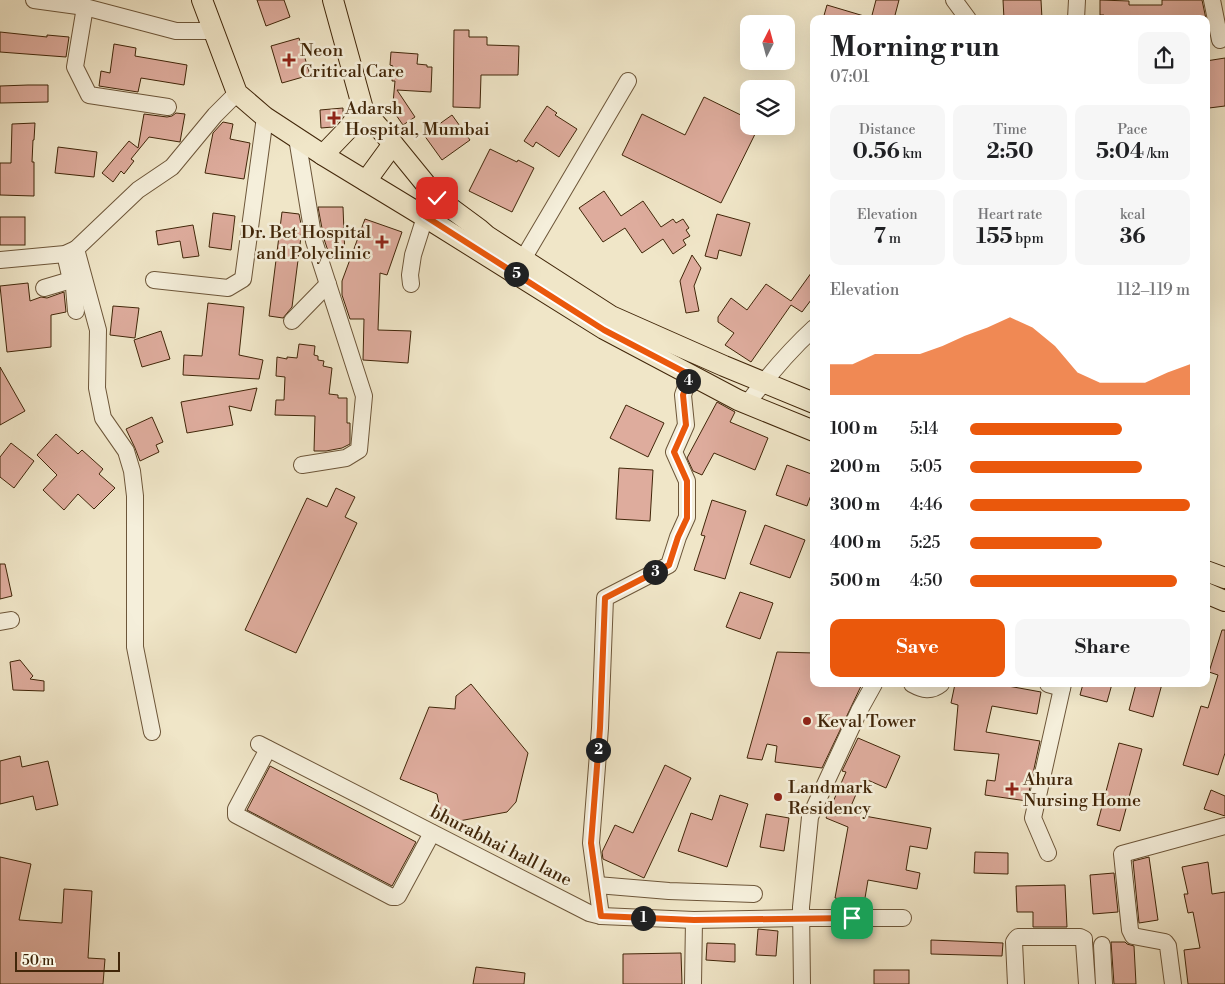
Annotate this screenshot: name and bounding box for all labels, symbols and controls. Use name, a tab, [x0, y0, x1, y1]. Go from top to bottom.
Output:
north arrow	[740, 15, 795, 70]
map controls	[740, 15, 795, 135]
text: Morning run	[830, 30, 999, 65]
button: share	[1138, 32, 1190, 84]
place label: Neon Critical Care	[300, 39, 404, 83]
marker: Neon Critical Care	[282, 53, 296, 67]
text: 07:01	[830, 67, 869, 87]
button: layers	[740, 80, 795, 135]
place label: Adarsh Hospital, Mumbai	[344, 97, 490, 141]
marker: Adarsh Hospital, Mumbai	[327, 111, 341, 125]
text: Distance	[859, 121, 916, 139]
text: Time	[993, 121, 1027, 139]
text: Pace	[1118, 121, 1148, 139]
text: 0.56	[852, 139, 900, 165]
text: 2:50	[986, 139, 1034, 165]
text: 5:04	[1096, 139, 1144, 165]
text: km	[900, 145, 922, 163]
text: /km	[1144, 145, 1169, 163]
pin	[416, 177, 458, 219]
icon: check	[423, 184, 451, 212]
text: Elevation	[857, 206, 918, 224]
text: Heart rate	[978, 206, 1042, 224]
text: kcal	[1120, 206, 1145, 224]
place label: Dr. Bet Hospital and Polyclinic	[241, 221, 372, 265]
text: 7	[874, 224, 886, 250]
text: 155	[976, 224, 1012, 250]
text: 36	[1120, 224, 1146, 250]
text: m	[886, 230, 901, 248]
text: bpm	[1012, 230, 1044, 248]
marker: Dr. Bet Hospital and Polyclinic	[375, 235, 389, 249]
pin: 5	[504, 262, 528, 286]
text: 5	[512, 265, 521, 283]
text: Elevation	[830, 280, 899, 300]
text: 112–119 m	[1117, 280, 1190, 300]
pin: 4	[676, 368, 700, 394]
text: 4	[684, 372, 693, 390]
text: 100 m	[830, 419, 878, 439]
text: 5:14	[910, 419, 938, 439]
text: 200 m	[830, 457, 880, 477]
text: 5:05	[910, 457, 942, 477]
text: 300 m	[830, 495, 880, 515]
text: 4:46	[910, 495, 942, 515]
text: 400 m	[830, 533, 881, 553]
text: 5:25	[910, 533, 940, 553]
pin: 3	[642, 560, 668, 584]
text: 3	[651, 563, 660, 581]
text: 500 m	[830, 571, 880, 591]
text: 4:50	[910, 571, 943, 591]
button: Save	[830, 619, 1005, 677]
button: Share	[1015, 619, 1190, 677]
place label: Keval Tower	[817, 710, 916, 733]
marker: Keval Tower	[801, 715, 813, 727]
pin: 2	[586, 738, 610, 762]
text: 2	[594, 741, 603, 759]
place label: Ahura Nursing Home	[1022, 768, 1141, 812]
place label: Landmark Residency	[788, 776, 873, 820]
marker: Ahura Nursing Home	[1005, 782, 1019, 796]
marker: Landmark Residency	[772, 791, 784, 803]
street label: bhurabhai hall lane	[426, 800, 576, 892]
pin	[831, 897, 873, 939]
icon: arrive	[838, 904, 866, 932]
pin: 1	[630, 906, 656, 930]
text: 1	[640, 909, 647, 927]
scale bar	[15, 949, 120, 972]
text: 50 m	[22, 952, 54, 970]

